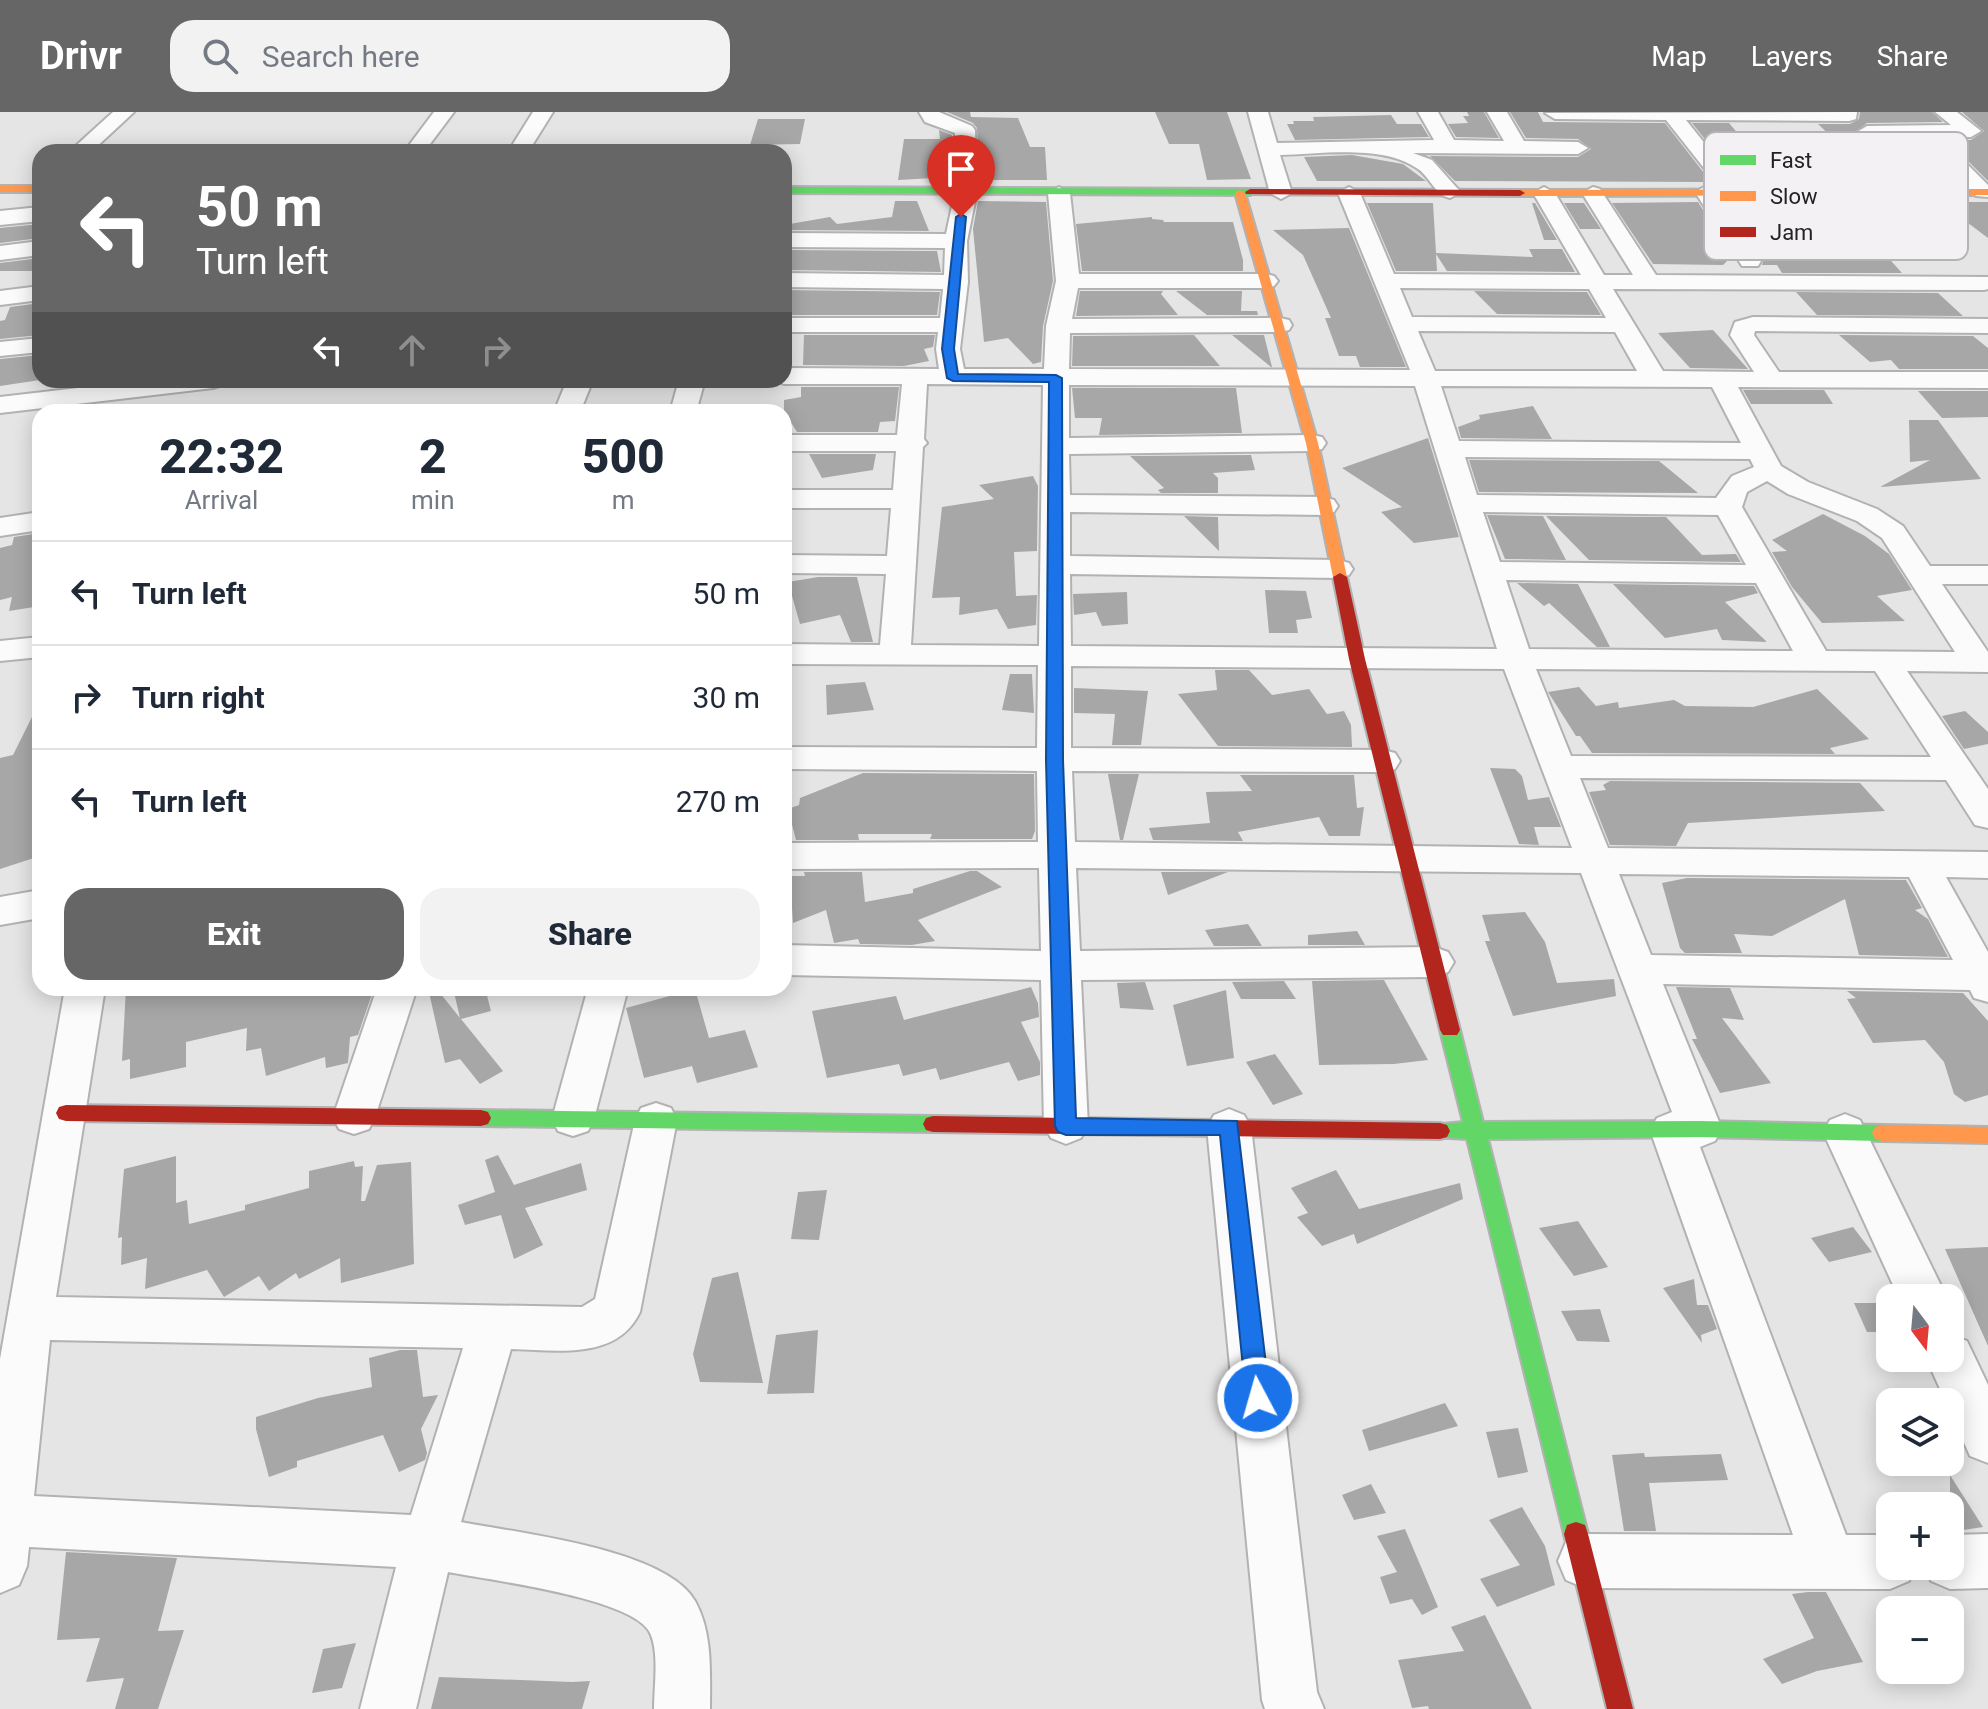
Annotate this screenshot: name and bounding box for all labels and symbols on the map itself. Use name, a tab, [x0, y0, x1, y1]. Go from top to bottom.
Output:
legend	[1704, 132, 1968, 260]
pin	[927, 135, 995, 217]
text: Fast	[1770, 148, 1812, 173]
text: Slow	[1770, 184, 1818, 209]
text: Jam	[1770, 220, 1813, 245]
north arrow	[1876, 1284, 1964, 1372]
position arrow	[1216, 1356, 1300, 1440]

